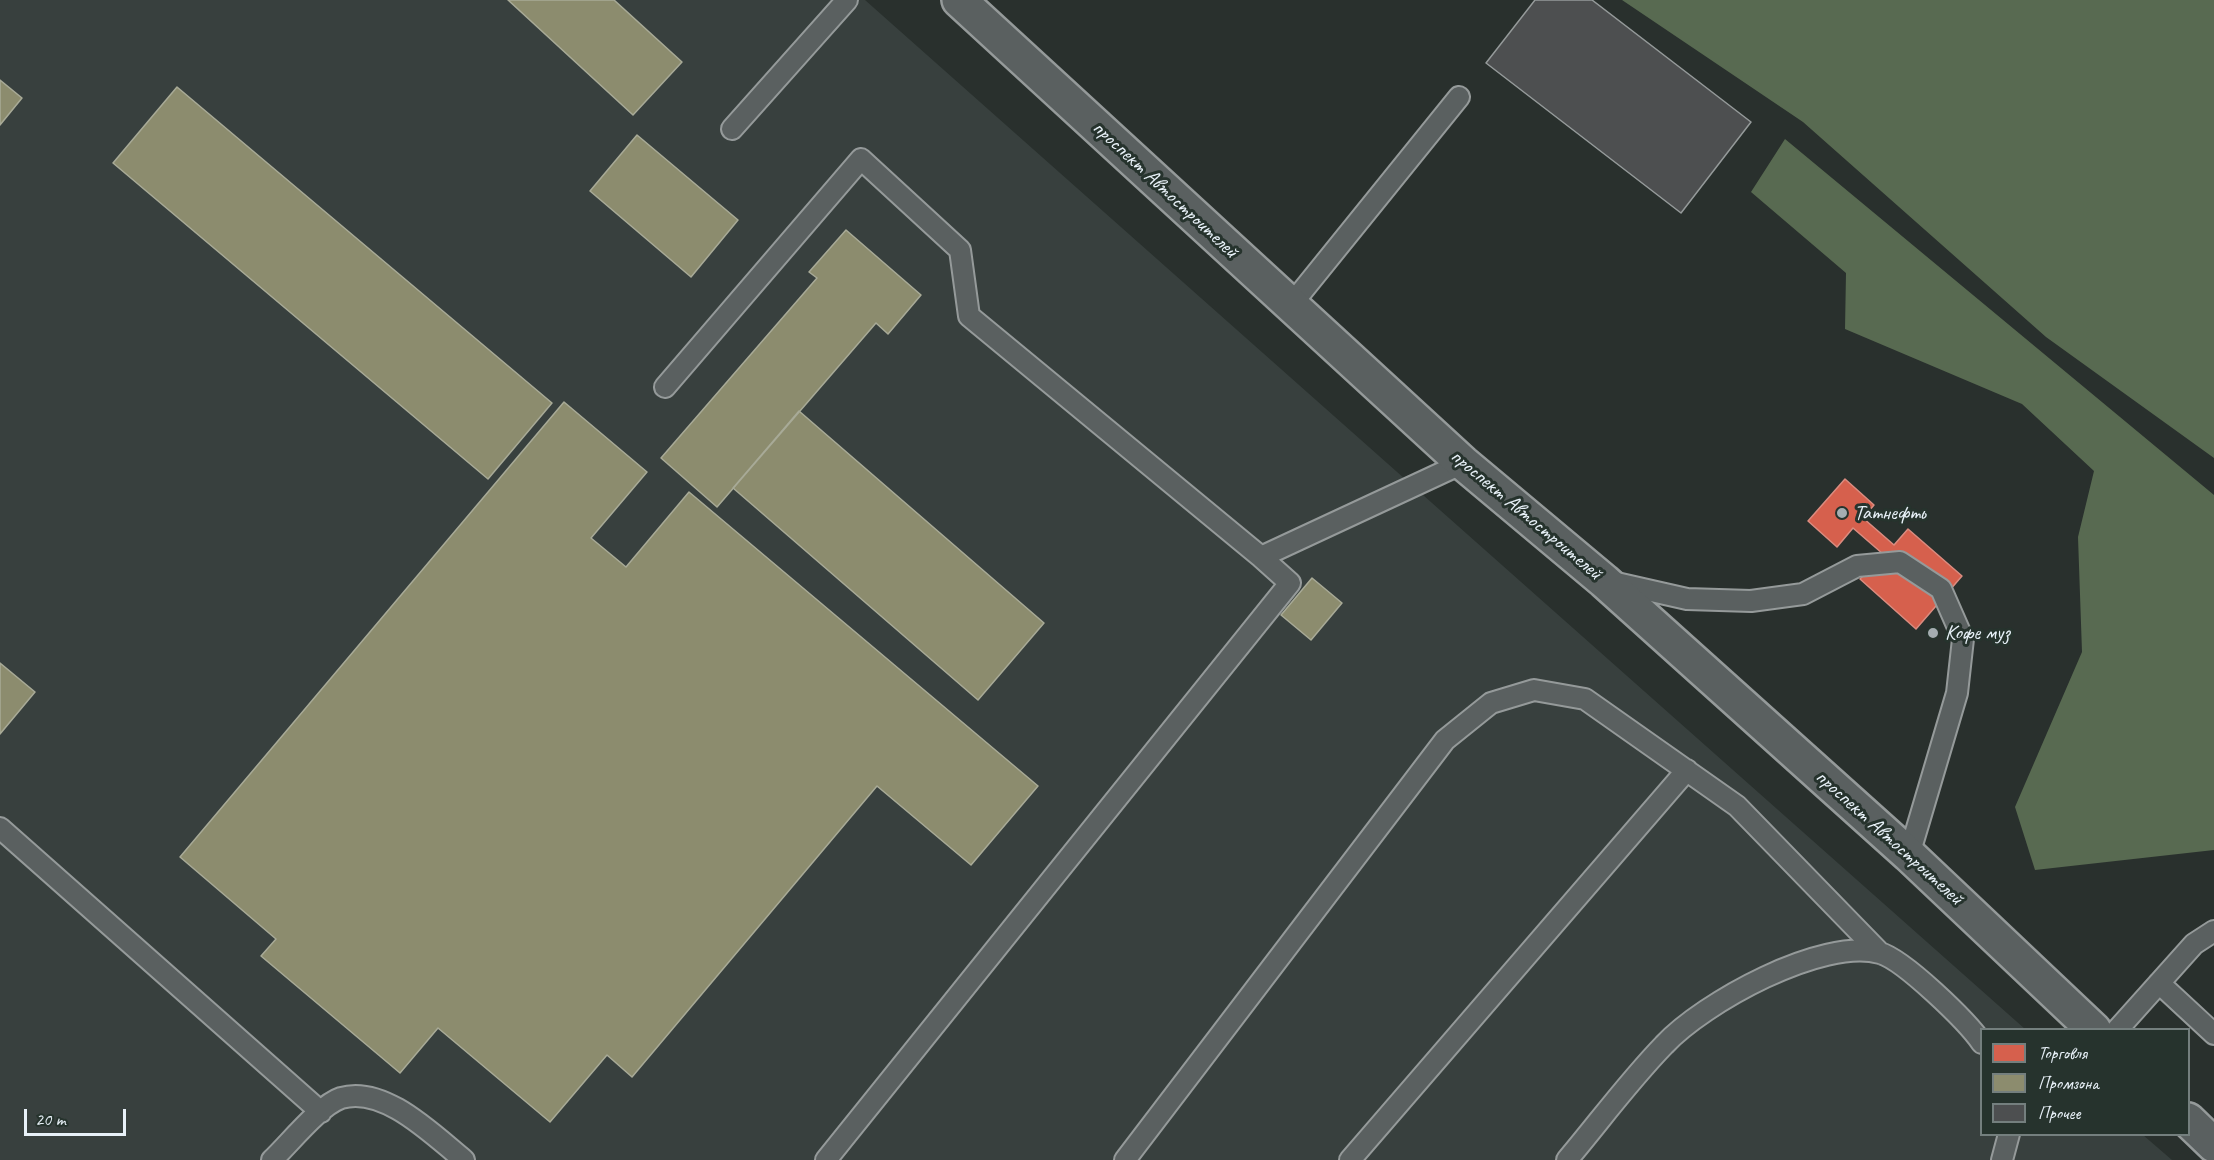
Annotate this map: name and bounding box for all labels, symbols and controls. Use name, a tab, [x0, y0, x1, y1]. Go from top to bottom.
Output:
street label: проспект Автостроителей	[1087, 116, 1243, 264]
street label: проспект Автостроителей	[1445, 444, 1607, 586]
place label: Татнефть	[1854, 500, 1925, 526]
marker: Татнефть	[1835, 506, 1849, 520]
place label: Кофе муз	[1945, 620, 2010, 646]
marker: Кофе муз	[1926, 626, 1940, 640]
street label: проспект Автостроителей	[1810, 765, 1968, 911]
legend	[1980, 1028, 2190, 1136]
text: Торговля	[2038, 1042, 2087, 1064]
text: Промзона	[2038, 1072, 2099, 1094]
scale bar	[27, 1097, 129, 1135]
text: Прочее	[2038, 1102, 2080, 1124]
text: 20 m	[35, 1108, 66, 1130]

